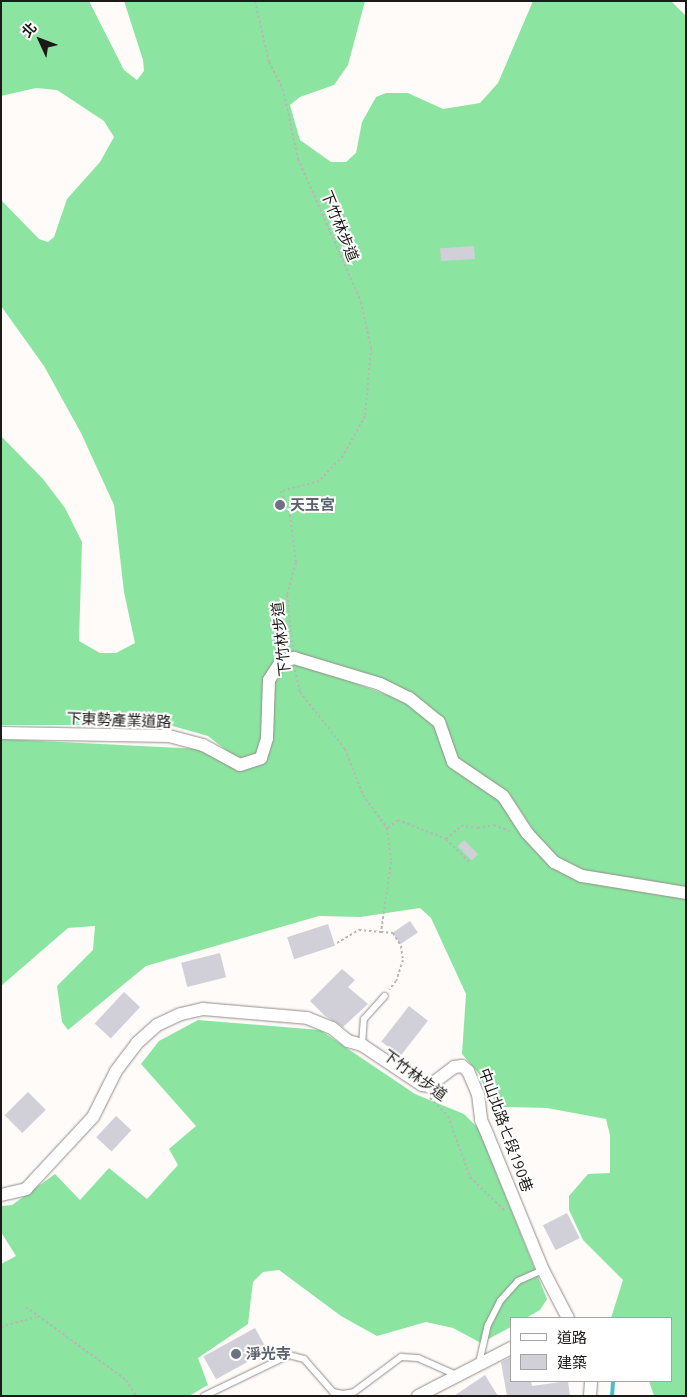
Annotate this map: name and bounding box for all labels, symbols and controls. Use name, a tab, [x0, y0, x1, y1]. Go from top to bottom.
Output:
north arrow	[15, 15, 65, 65]
text: 北	[18, 19, 40, 40]
street label: 下竹林步道	[318, 188, 362, 264]
place label: 天玉宮	[290, 496, 335, 514]
marker: 天玉宮	[274, 499, 286, 511]
street label: 下竹林步道	[268, 601, 294, 677]
street label: 下東勢產業道路	[66, 709, 172, 731]
street label: 下竹林步道	[379, 1046, 451, 1104]
street label: 中山北路七段190巷	[475, 1066, 537, 1194]
legend	[510, 1317, 672, 1382]
text: 道路	[557, 1329, 587, 1346]
place label: 淨光寺	[246, 1345, 291, 1363]
marker: 淨光寺	[230, 1348, 242, 1360]
text: 建築	[557, 1354, 587, 1371]

